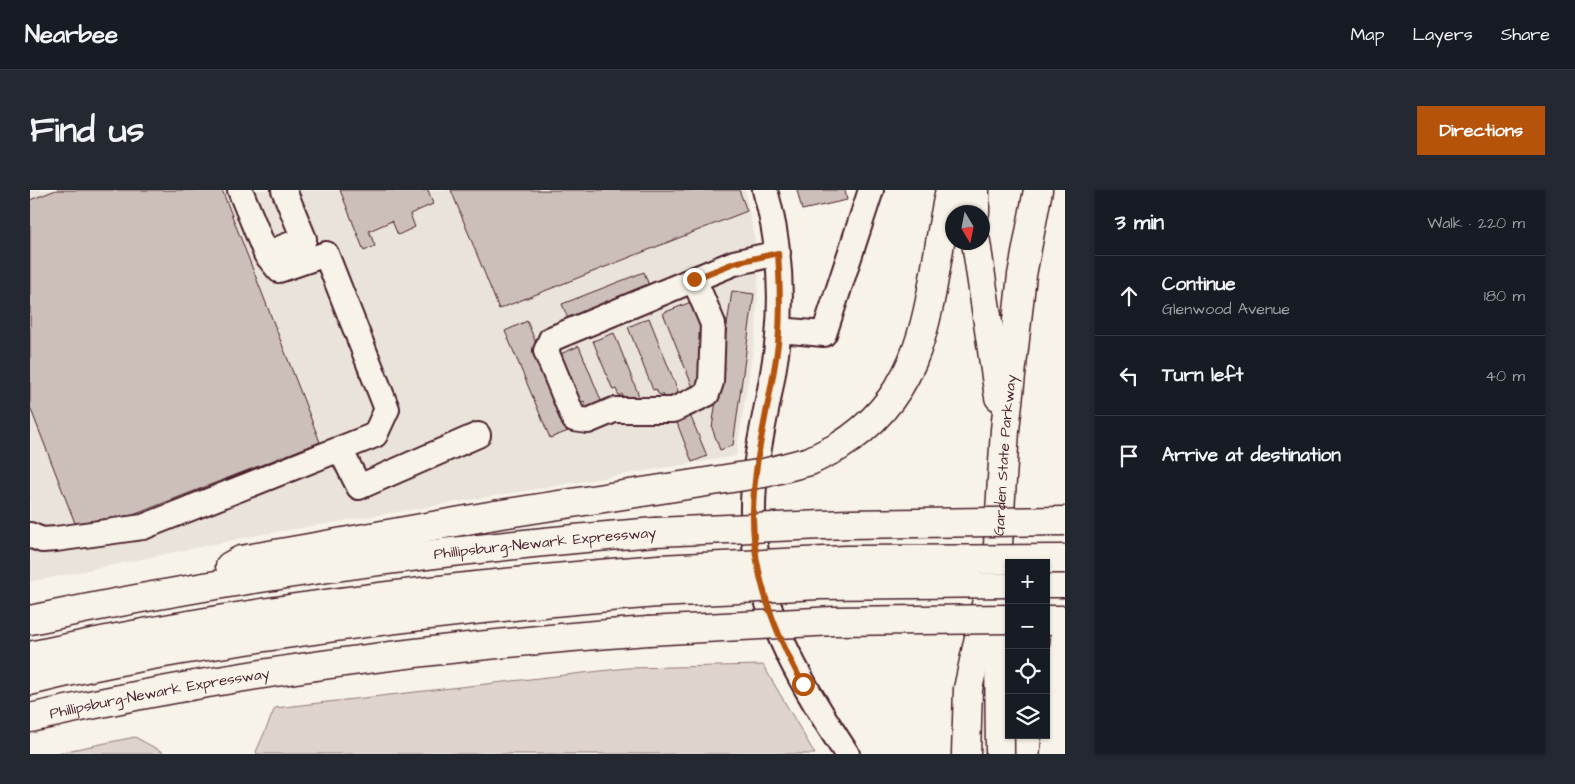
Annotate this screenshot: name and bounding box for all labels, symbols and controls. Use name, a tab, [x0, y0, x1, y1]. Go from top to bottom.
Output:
text: Nearbee	[25, 18, 118, 52]
text: Map	[1350, 22, 1384, 47]
text: Layers	[1412, 22, 1473, 47]
text: Share	[1501, 22, 1550, 47]
text: Find us	[30, 106, 144, 155]
button: Directions	[1417, 106, 1545, 155]
north arrow	[945, 205, 990, 250]
text: 3 min	[1115, 208, 1164, 237]
text: Walk · 220 m	[1427, 212, 1525, 234]
route end	[683, 268, 706, 291]
text: Continue	[1162, 271, 1236, 298]
icon: ahead	[1115, 282, 1143, 310]
text: 180 m	[1484, 285, 1525, 307]
text: Glenwood Avenue	[1162, 298, 1290, 320]
icon: left	[1115, 362, 1143, 390]
text: Turn left	[1162, 362, 1243, 389]
text: 40 m	[1485, 365, 1525, 387]
street label: Garden State Parkway	[988, 373, 1023, 537]
icon: arrive	[1115, 442, 1143, 470]
text: Arrive at destination	[1162, 442, 1341, 469]
street label: Phillipsburg-Newark Expressway	[432, 521, 657, 564]
map controls	[1005, 559, 1050, 739]
button: +	[1005, 559, 1050, 604]
button: −	[1005, 604, 1050, 649]
button: locate	[1005, 649, 1050, 694]
street label: Phillipsburg-Newark Expressway	[47, 662, 271, 724]
route start	[792, 673, 815, 696]
button: layers	[1005, 694, 1050, 739]

